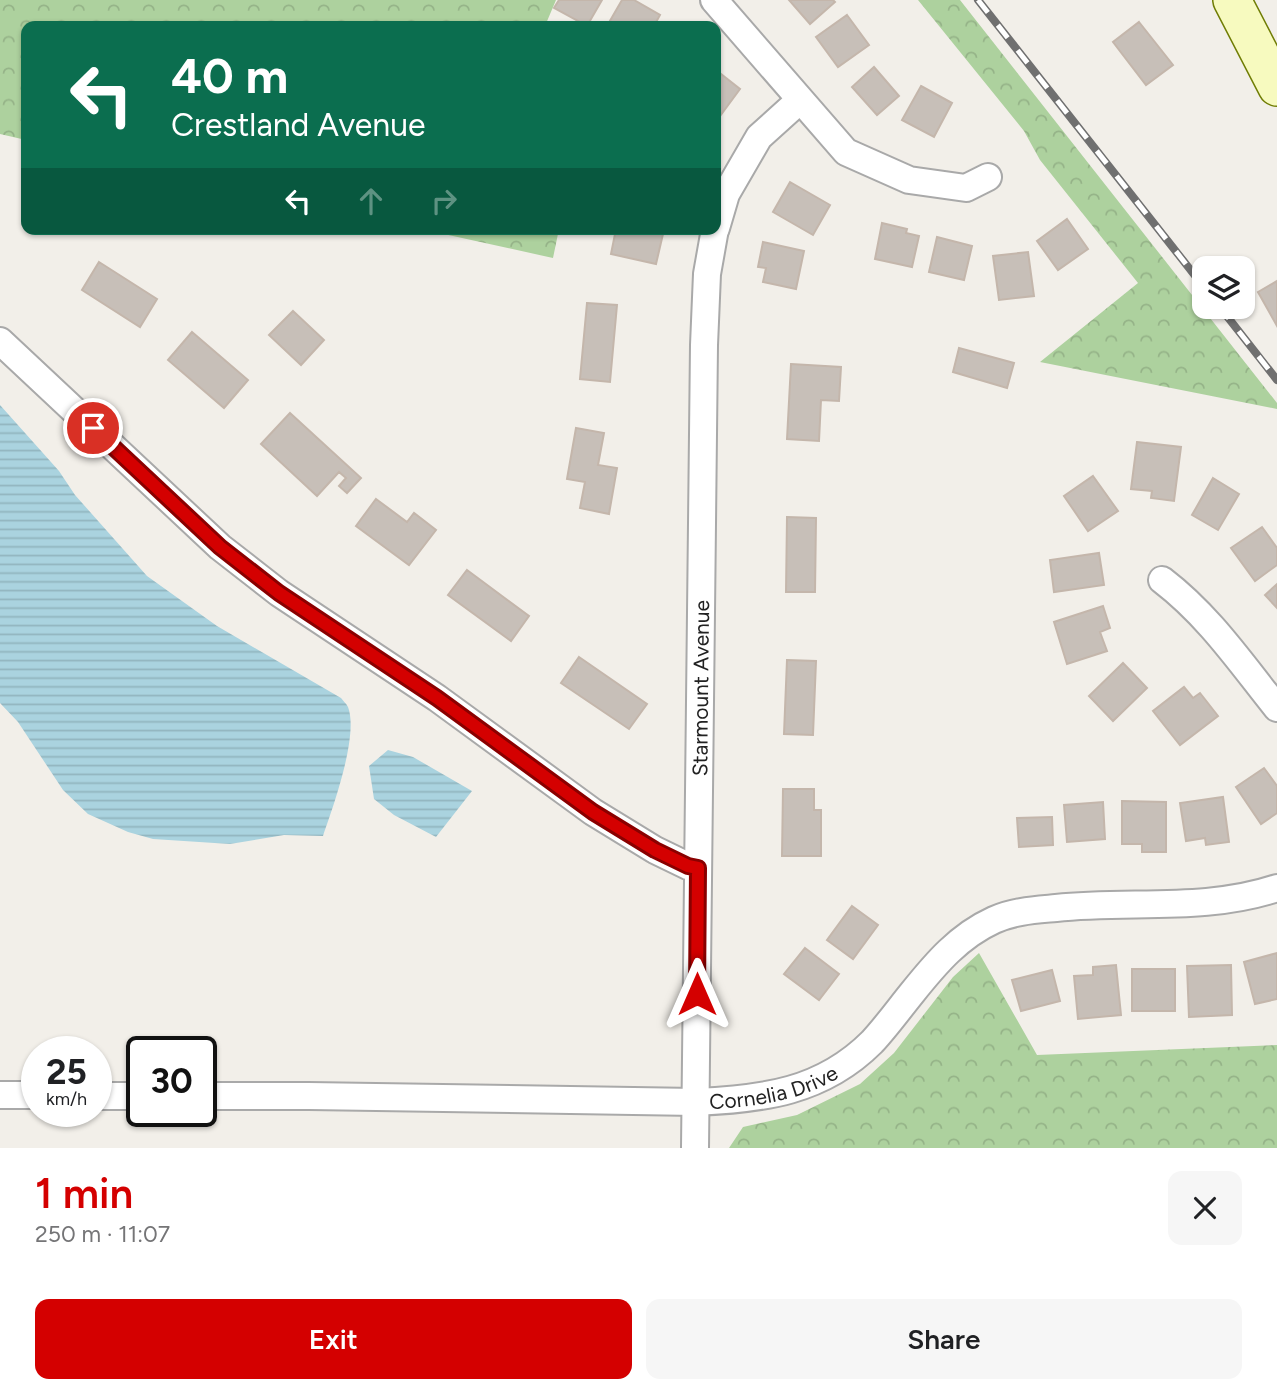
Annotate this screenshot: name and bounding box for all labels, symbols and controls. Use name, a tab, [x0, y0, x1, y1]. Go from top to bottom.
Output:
text: 40 m	[171, 46, 288, 105]
icon: left	[56, 49, 147, 140]
text: Crestland Avenue	[171, 106, 425, 144]
icon: left	[279, 182, 317, 220]
icon: ahead	[352, 182, 390, 220]
icon: right	[425, 182, 463, 220]
map controls	[1192, 256, 1255, 319]
button: layers	[1192, 256, 1255, 319]
pin	[63, 398, 123, 458]
icon: arrive	[74, 409, 112, 447]
street label: Starmount Avenue	[687, 600, 714, 776]
position arrow	[660, 957, 734, 1031]
speed limit sign: 30	[126, 1036, 217, 1127]
text: 25	[46, 1051, 87, 1093]
street label: Cornelia Drive	[708, 1060, 842, 1114]
text: km/h	[46, 1088, 87, 1110]
text: 1 min	[35, 1168, 133, 1219]
button: close	[1168, 1171, 1242, 1245]
text: 250 m · 11:07	[35, 1220, 170, 1248]
button: Exit	[35, 1299, 632, 1379]
button: Share	[646, 1299, 1242, 1379]

